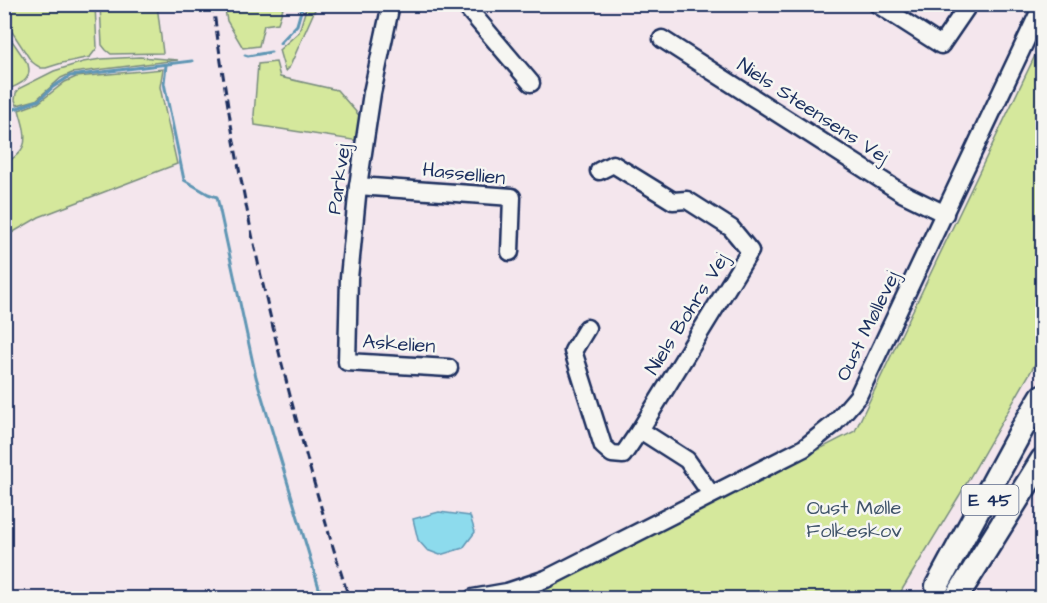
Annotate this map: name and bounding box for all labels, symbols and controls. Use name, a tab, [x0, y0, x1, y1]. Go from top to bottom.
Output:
street label: Niels Steensens Vej	[732, 51, 895, 171]
street label: Parkvej	[320, 141, 358, 216]
street label: Hassellien	[421, 156, 507, 192]
street label: Niels Bohrs Vej	[638, 247, 736, 380]
street label: Oust Møllevej	[829, 266, 907, 386]
street label: Askelien	[362, 327, 436, 361]
road number: E 45	[962, 485, 1018, 515]
park label: Oust Mølle Folkeskov	[806, 494, 902, 545]

